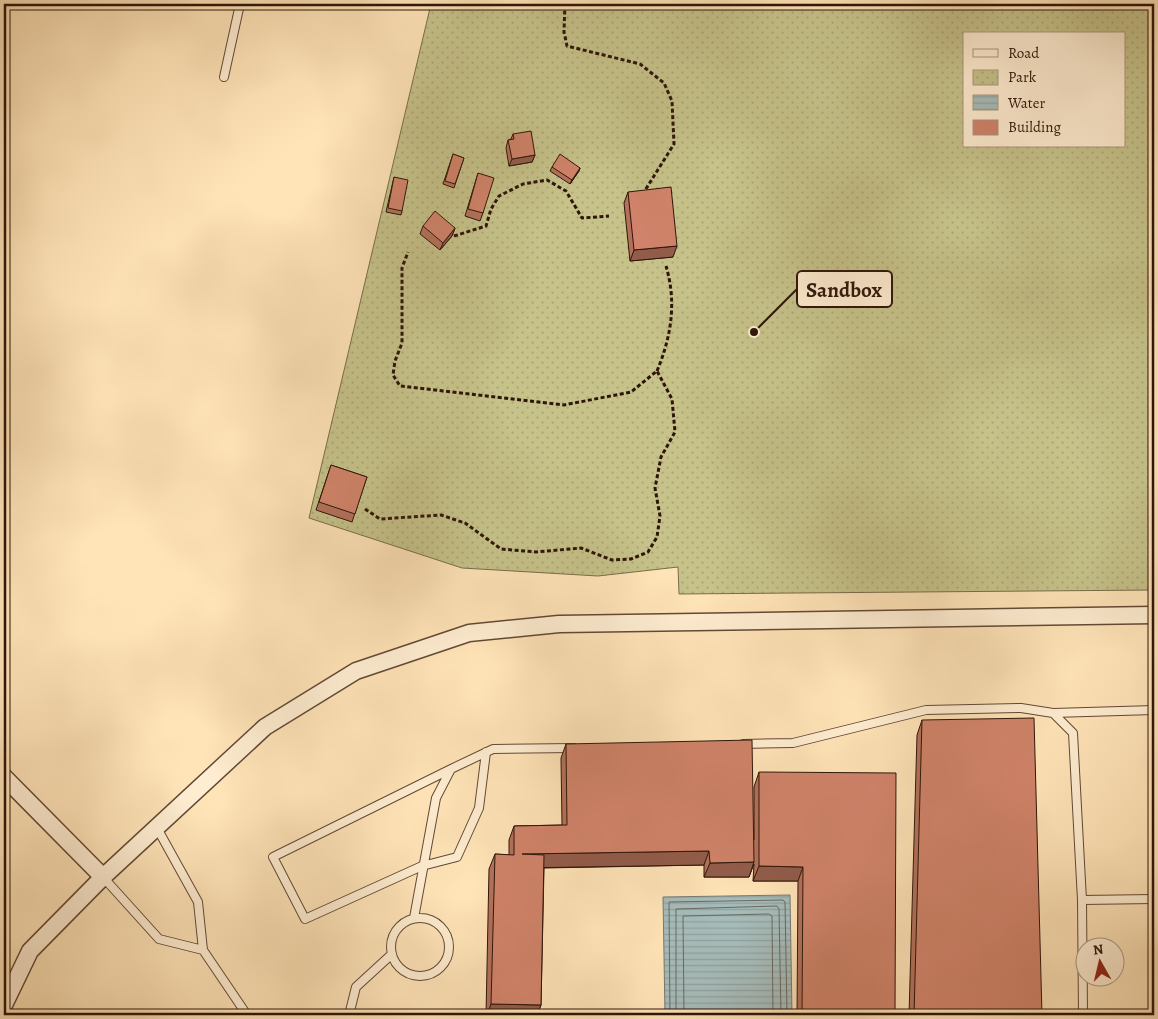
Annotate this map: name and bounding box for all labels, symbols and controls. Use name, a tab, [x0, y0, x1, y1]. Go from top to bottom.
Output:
legend	[963, 32, 1126, 148]
text: Road	[1008, 43, 1040, 63]
text: Park	[1008, 67, 1037, 87]
text: Water	[1007, 93, 1045, 113]
text: Building	[1008, 117, 1061, 137]
callout: Sandbox	[797, 271, 892, 307]
text: Sandbox	[806, 276, 883, 304]
north arrow	[1076, 936, 1126, 986]
text: N	[1092, 940, 1105, 960]

